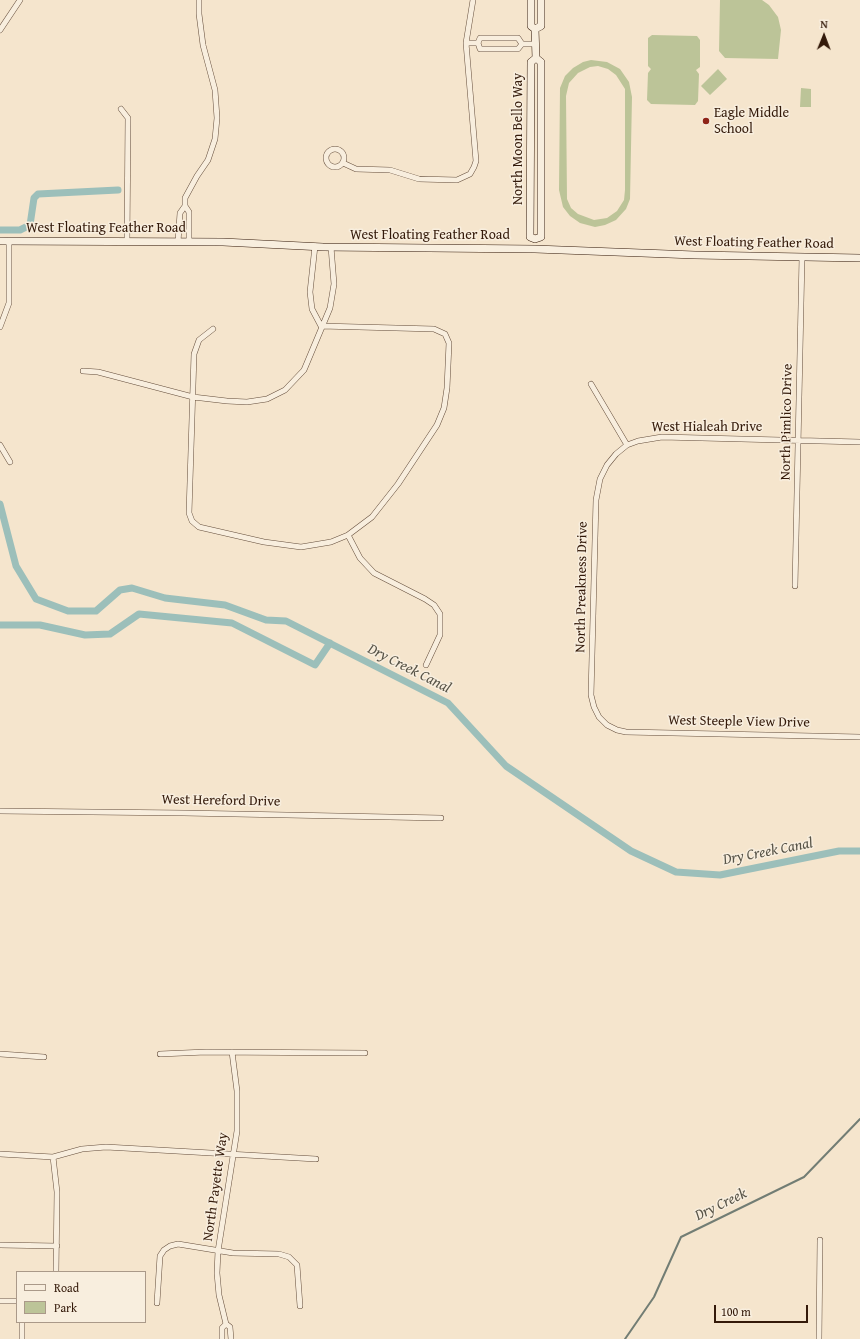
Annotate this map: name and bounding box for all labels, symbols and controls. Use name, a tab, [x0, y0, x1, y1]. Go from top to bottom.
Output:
north arrow	[804, 16, 844, 56]
text: N	[820, 16, 828, 32]
street label: North Moon Bello Way	[510, 73, 526, 205]
place label: Eagle Middle School	[714, 105, 789, 138]
marker: Eagle Middle School	[701, 116, 711, 126]
street label: West Floating Feather Road	[26, 220, 186, 236]
street label: West Floating Feather Road	[350, 227, 510, 243]
street label: West Floating Feather Road	[674, 233, 834, 253]
street label: North Pimlico Drive	[778, 364, 796, 480]
street label: West Hialeah Drive	[652, 419, 762, 435]
street label: North Preakness Drive	[572, 521, 592, 653]
water label: Dry Creek Canal	[364, 640, 454, 698]
street label: West Steeple View Drive	[668, 712, 810, 732]
street label: West Hereford Drive	[161, 792, 281, 810]
water label: Dry Creek Canal	[722, 834, 814, 870]
street label: North Payette Way	[200, 1131, 232, 1243]
water label: Dry Creek	[692, 1185, 750, 1225]
legend	[16, 1271, 146, 1323]
text: Road	[54, 1279, 79, 1296]
scale bar	[716, 1297, 810, 1323]
text: Park	[54, 1299, 77, 1316]
text: 100 m	[721, 1303, 751, 1320]

